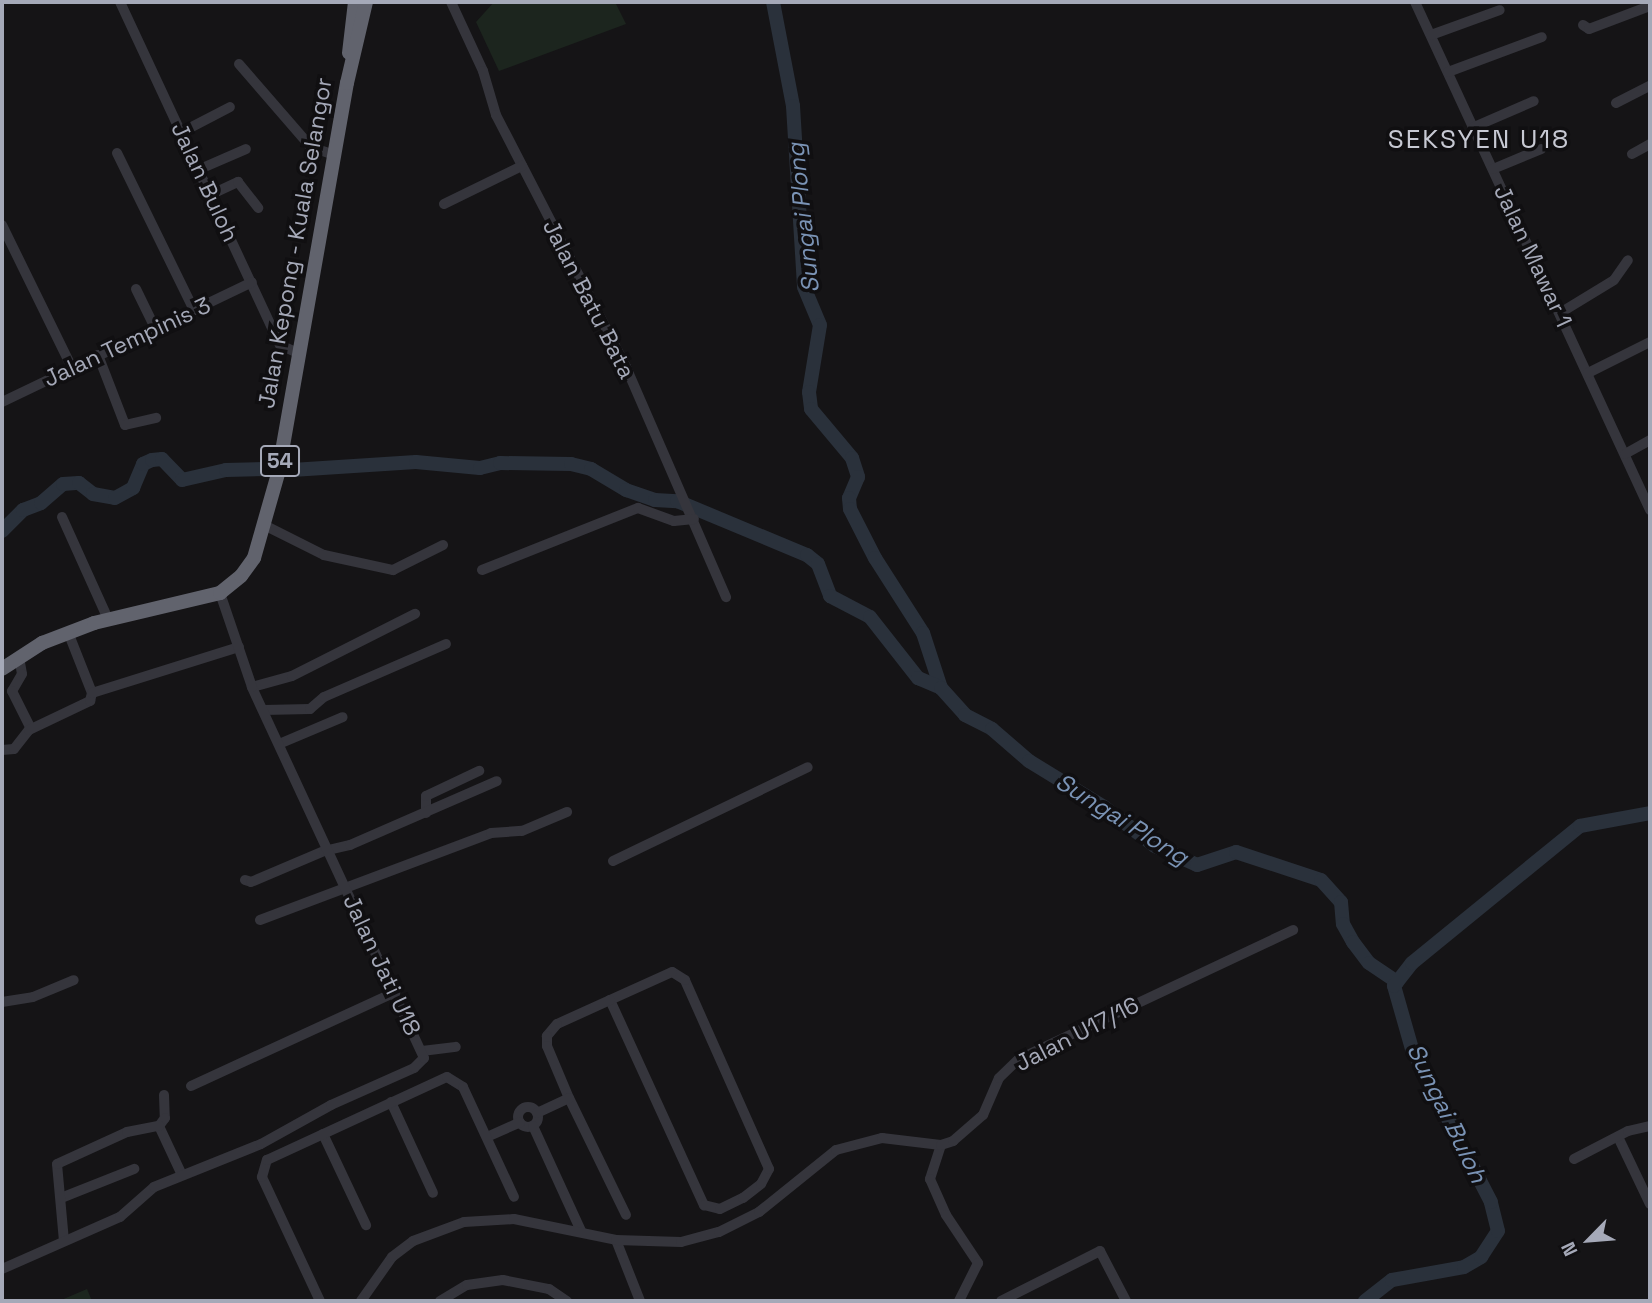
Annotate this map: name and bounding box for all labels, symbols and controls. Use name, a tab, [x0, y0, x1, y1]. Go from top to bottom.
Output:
street label: Jalan Kepong - Kuala Selangor	[252, 75, 338, 411]
street label: Jalan Buloh	[165, 118, 245, 246]
district label: SEKSYEN U18	[1389, 124, 1569, 156]
water label: Sungai Plong	[781, 142, 825, 294]
street label: Jalan Mawar 1	[1488, 181, 1578, 331]
street label: Jalan Batu Bata	[537, 215, 641, 383]
street label: Jalan Tempinis 3	[39, 291, 215, 393]
road number: 54	[259, 444, 301, 478]
water label: Sungai Plong	[1051, 767, 1193, 871]
street label: Jalan Jati U18	[337, 890, 427, 1040]
street label: Jalan U17/16	[1010, 991, 1144, 1077]
water label: Sungai Buloh	[1401, 1039, 1493, 1187]
north arrow	[1554, 1205, 1624, 1275]
text: N	[1555, 1238, 1584, 1260]

